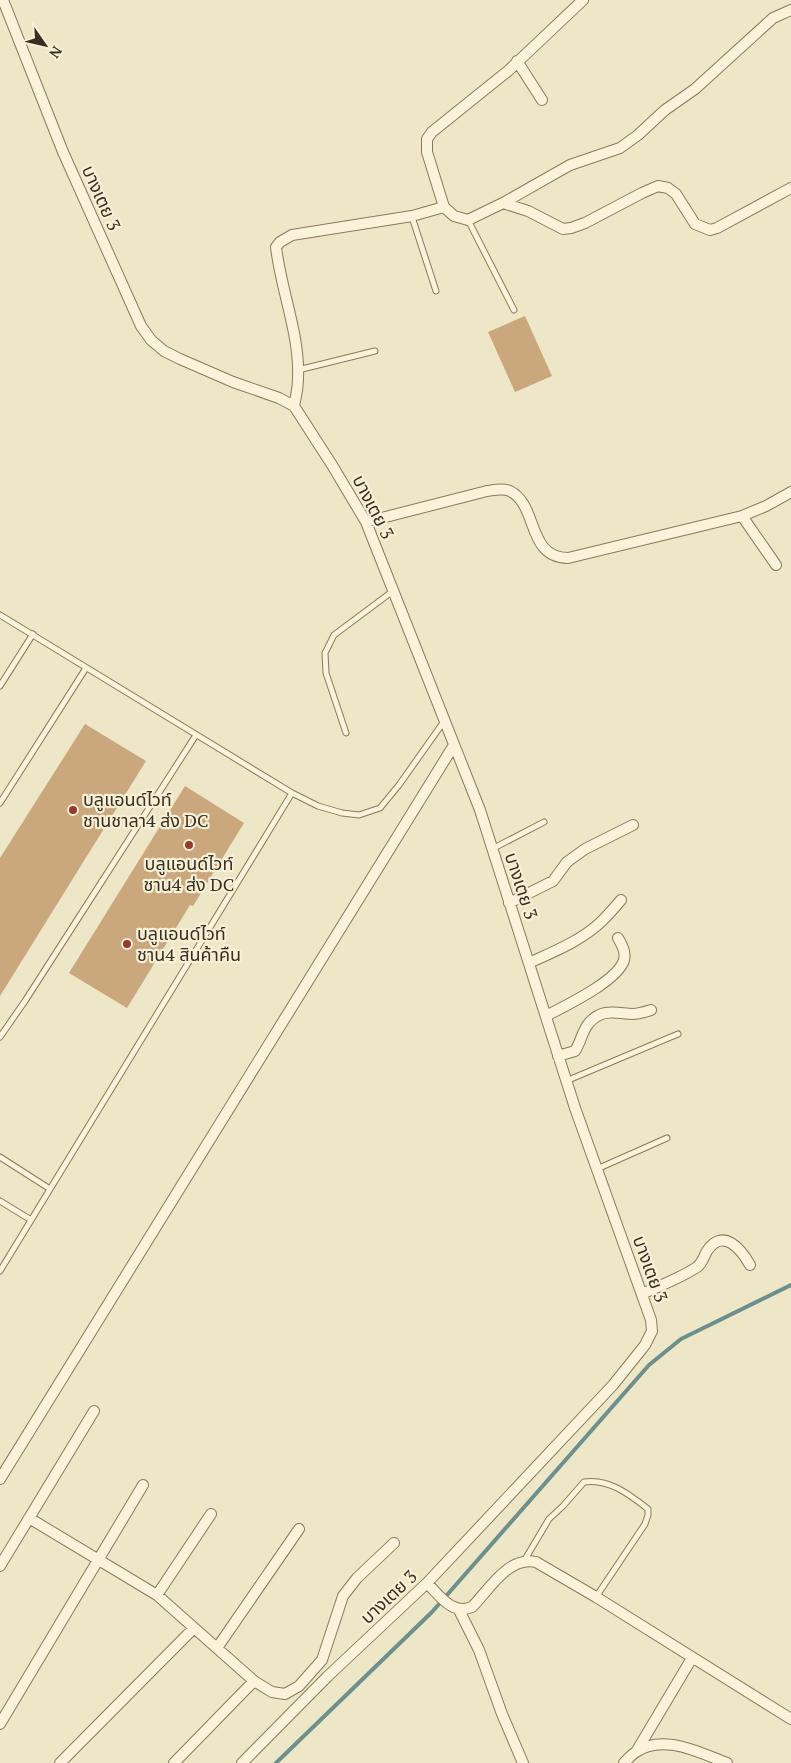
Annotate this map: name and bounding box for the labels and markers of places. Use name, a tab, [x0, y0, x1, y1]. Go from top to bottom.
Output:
place label: บลูแอนด์ไวท์ ชานชาลา4 ส่ง DC	[83, 787, 209, 832]
marker: บลูแอนด์ไวท์ ชานชาลา4 ส่ง DC	[67, 804, 79, 816]
marker: บลูแอนด์ไวท์ ชาน4 ส่ง DC	[183, 839, 195, 851]
place label: บลูแอนด์ไวท์ ชาน4 ส่ง DC	[144, 851, 234, 896]
place label: บลูแอนด์ไวท์ ชาน4 สินค้าคืน	[137, 921, 241, 966]
marker: บลูแอนด์ไวท์ ชาน4 สินค้าคืน	[121, 938, 133, 950]

